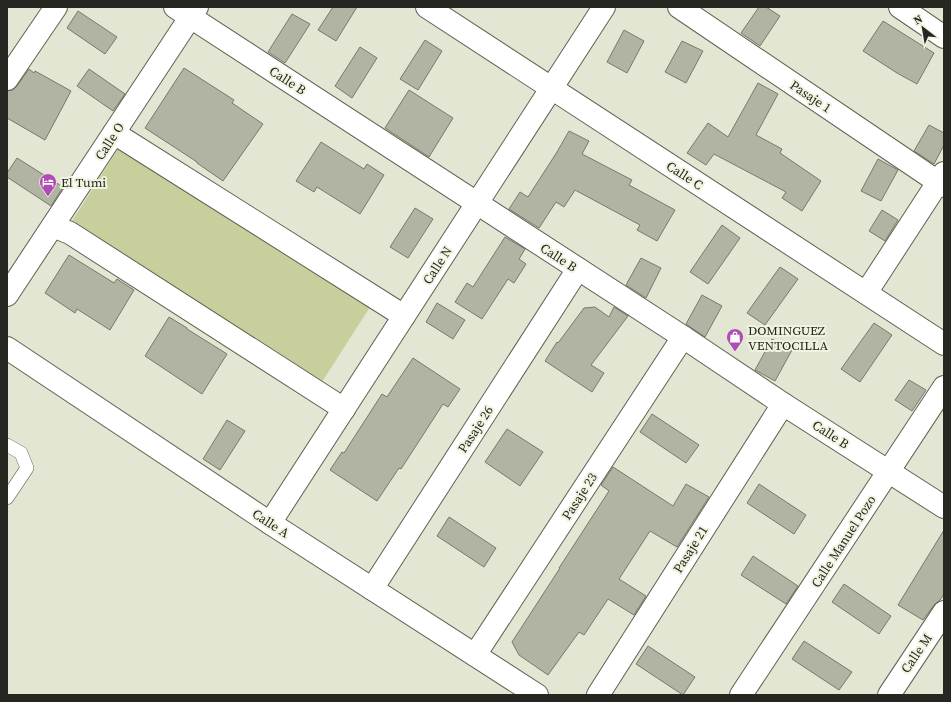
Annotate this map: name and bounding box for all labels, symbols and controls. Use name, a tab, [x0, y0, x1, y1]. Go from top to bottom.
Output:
north arrow	[903, 8, 943, 48]
text: N	[911, 11, 925, 28]
street label: Calle B	[266, 62, 309, 99]
street label: Pasaje 1	[787, 76, 835, 116]
street label: Calle O	[91, 119, 128, 163]
street label: Calle C	[663, 157, 706, 194]
hotel icon: El Tumi	[38, 172, 58, 197]
place label: El Tumi	[61, 174, 106, 191]
street label: Calle B	[537, 239, 580, 276]
street label: Calle N	[419, 243, 456, 287]
place label: DOMINGUEZ VENTOCILLA	[748, 322, 828, 354]
shop icon: DOMINGUEZ VENTOCILLA	[725, 327, 745, 352]
street label: Pasaje 26	[454, 403, 497, 456]
street label: Calle B	[809, 416, 852, 453]
street label: Pasaje 23	[558, 470, 601, 523]
street label: Calle Manuel Pozo	[807, 492, 880, 591]
street label: Calle A	[249, 505, 293, 542]
street label: Pasaje 21	[669, 522, 712, 576]
street label: Calle M	[897, 630, 936, 676]

